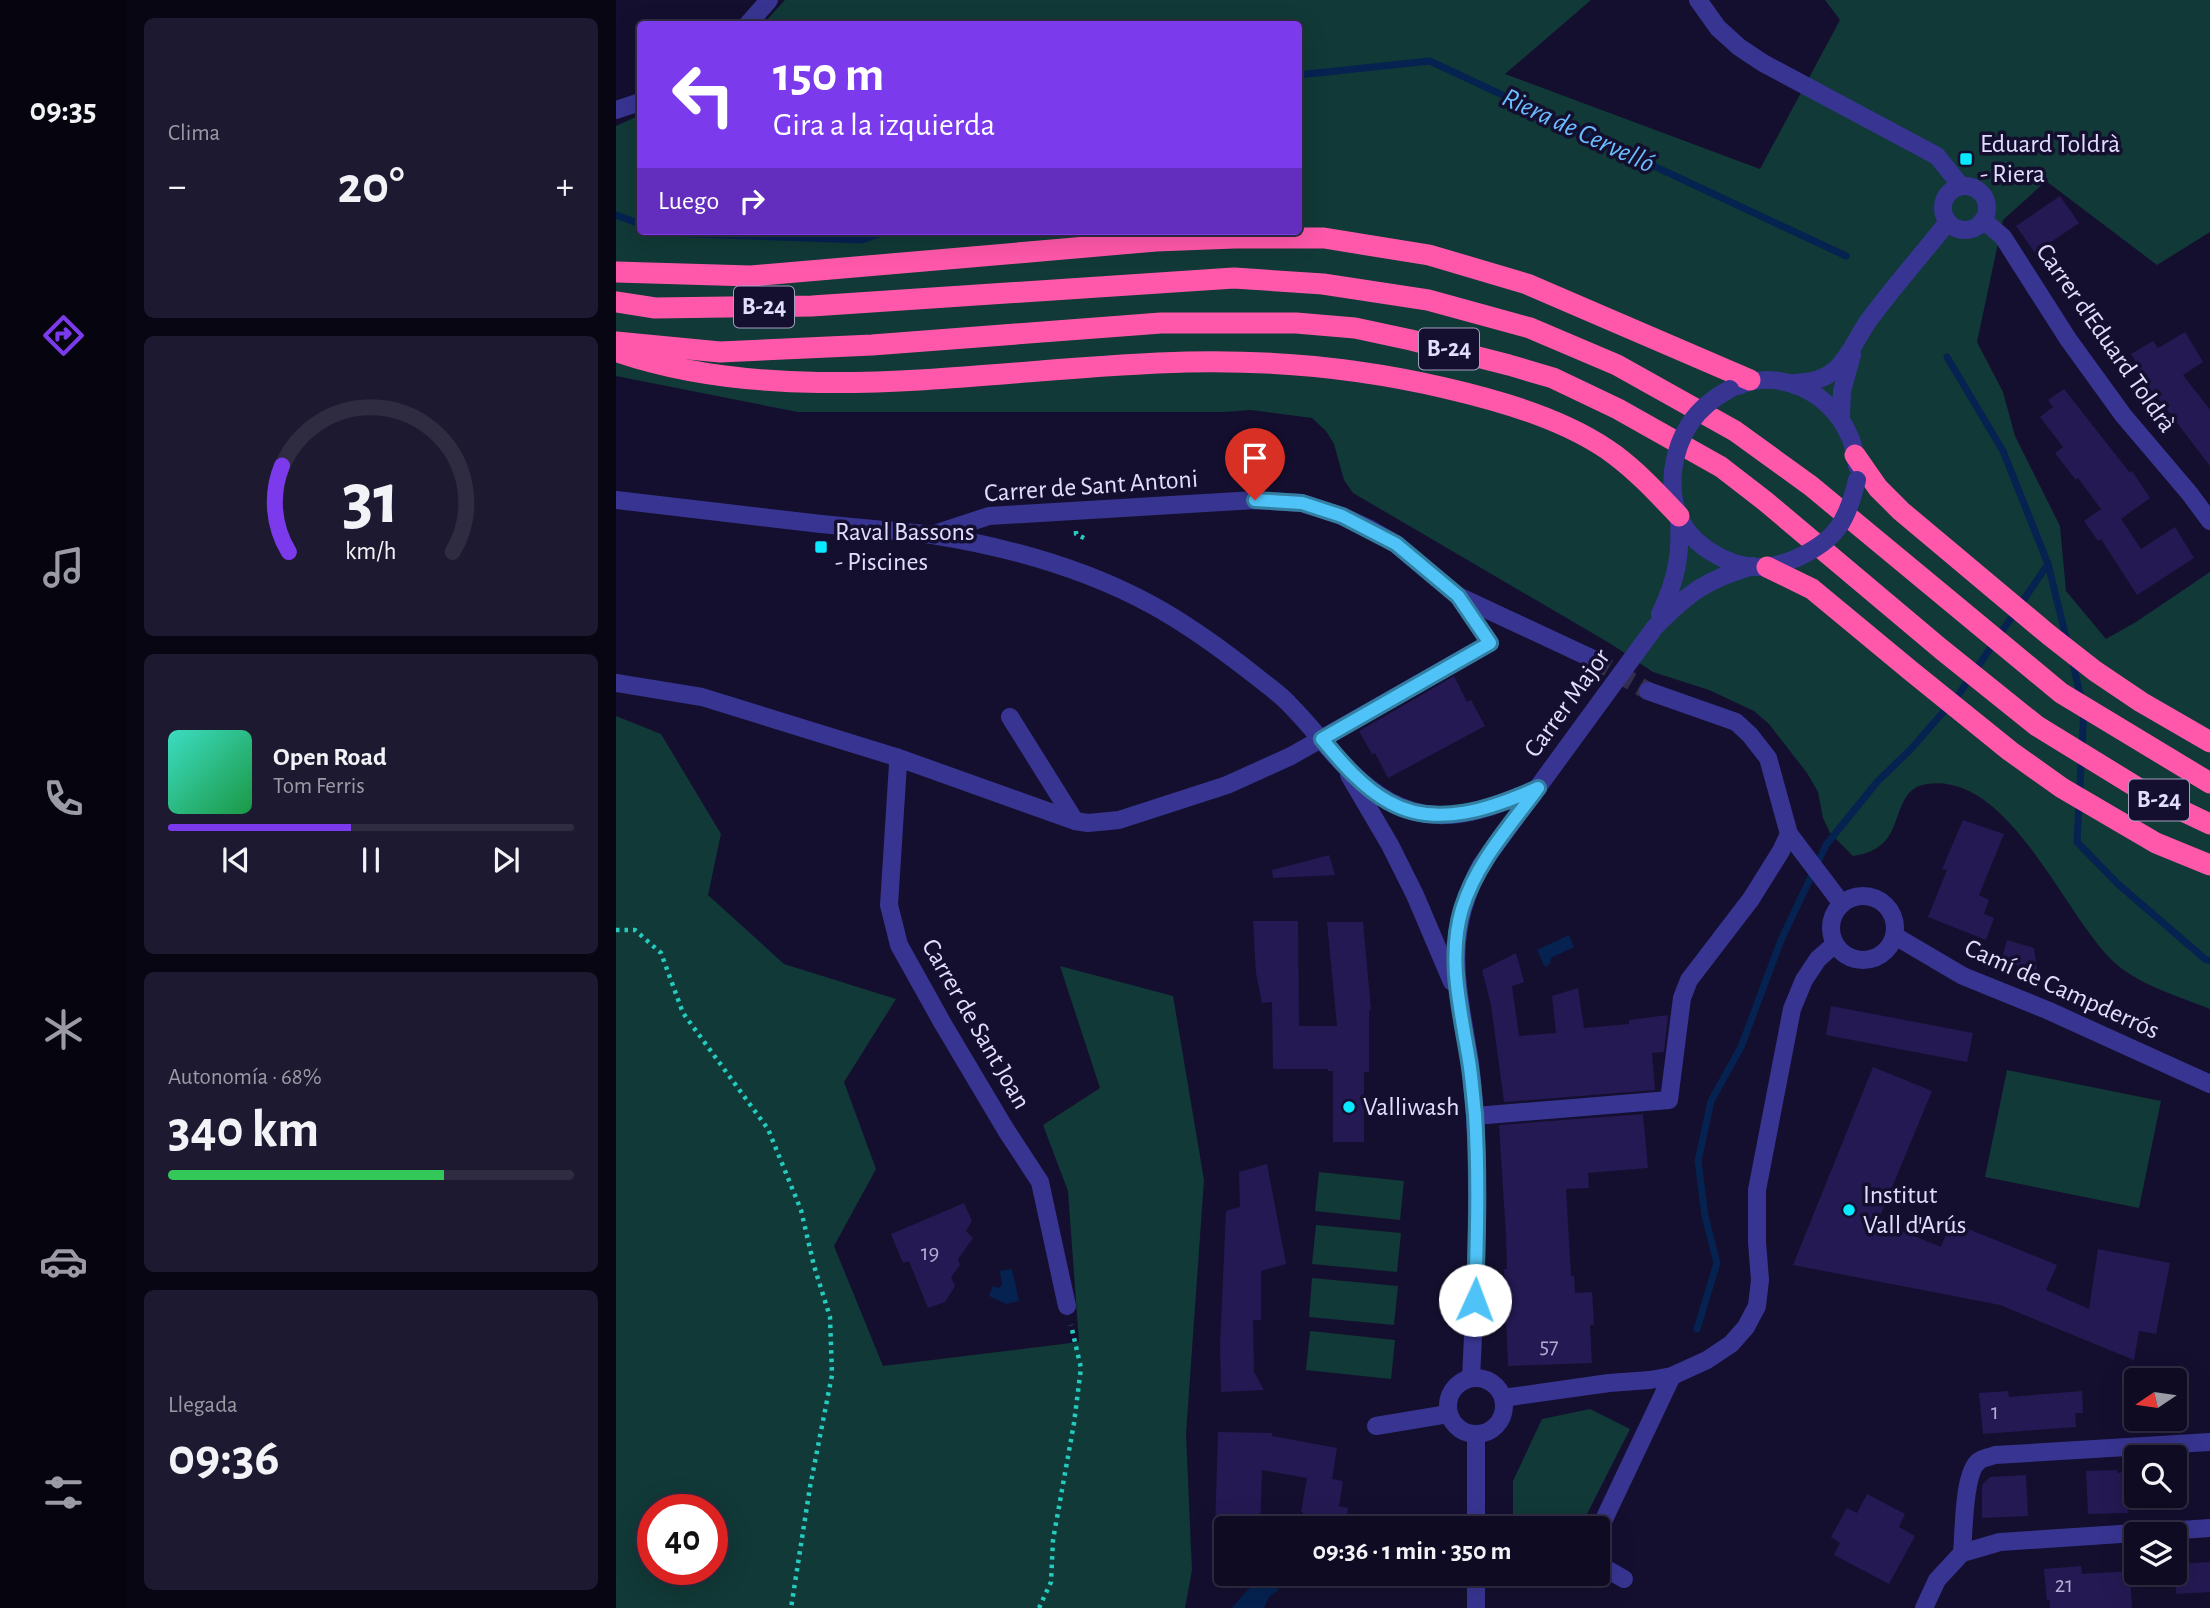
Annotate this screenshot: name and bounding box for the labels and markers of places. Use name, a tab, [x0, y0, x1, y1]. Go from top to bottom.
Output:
place label: Eduard Toldrà - Riera	[1980, 131, 2120, 187]
marker: Eduard Toldrà - Riera	[1958, 151, 1974, 167]
pin	[1225, 428, 1285, 500]
place label: Raval Bassons - Piscines	[835, 519, 975, 575]
marker: Raval Bassons - Piscines	[813, 539, 829, 555]
place label: Valliwash	[1363, 1094, 1460, 1120]
marker: Valliwash	[1341, 1099, 1357, 1115]
place label: Institut Vall d'Arús	[1863, 1182, 1966, 1238]
marker: Institut Vall d'Arús	[1841, 1202, 1857, 1218]

